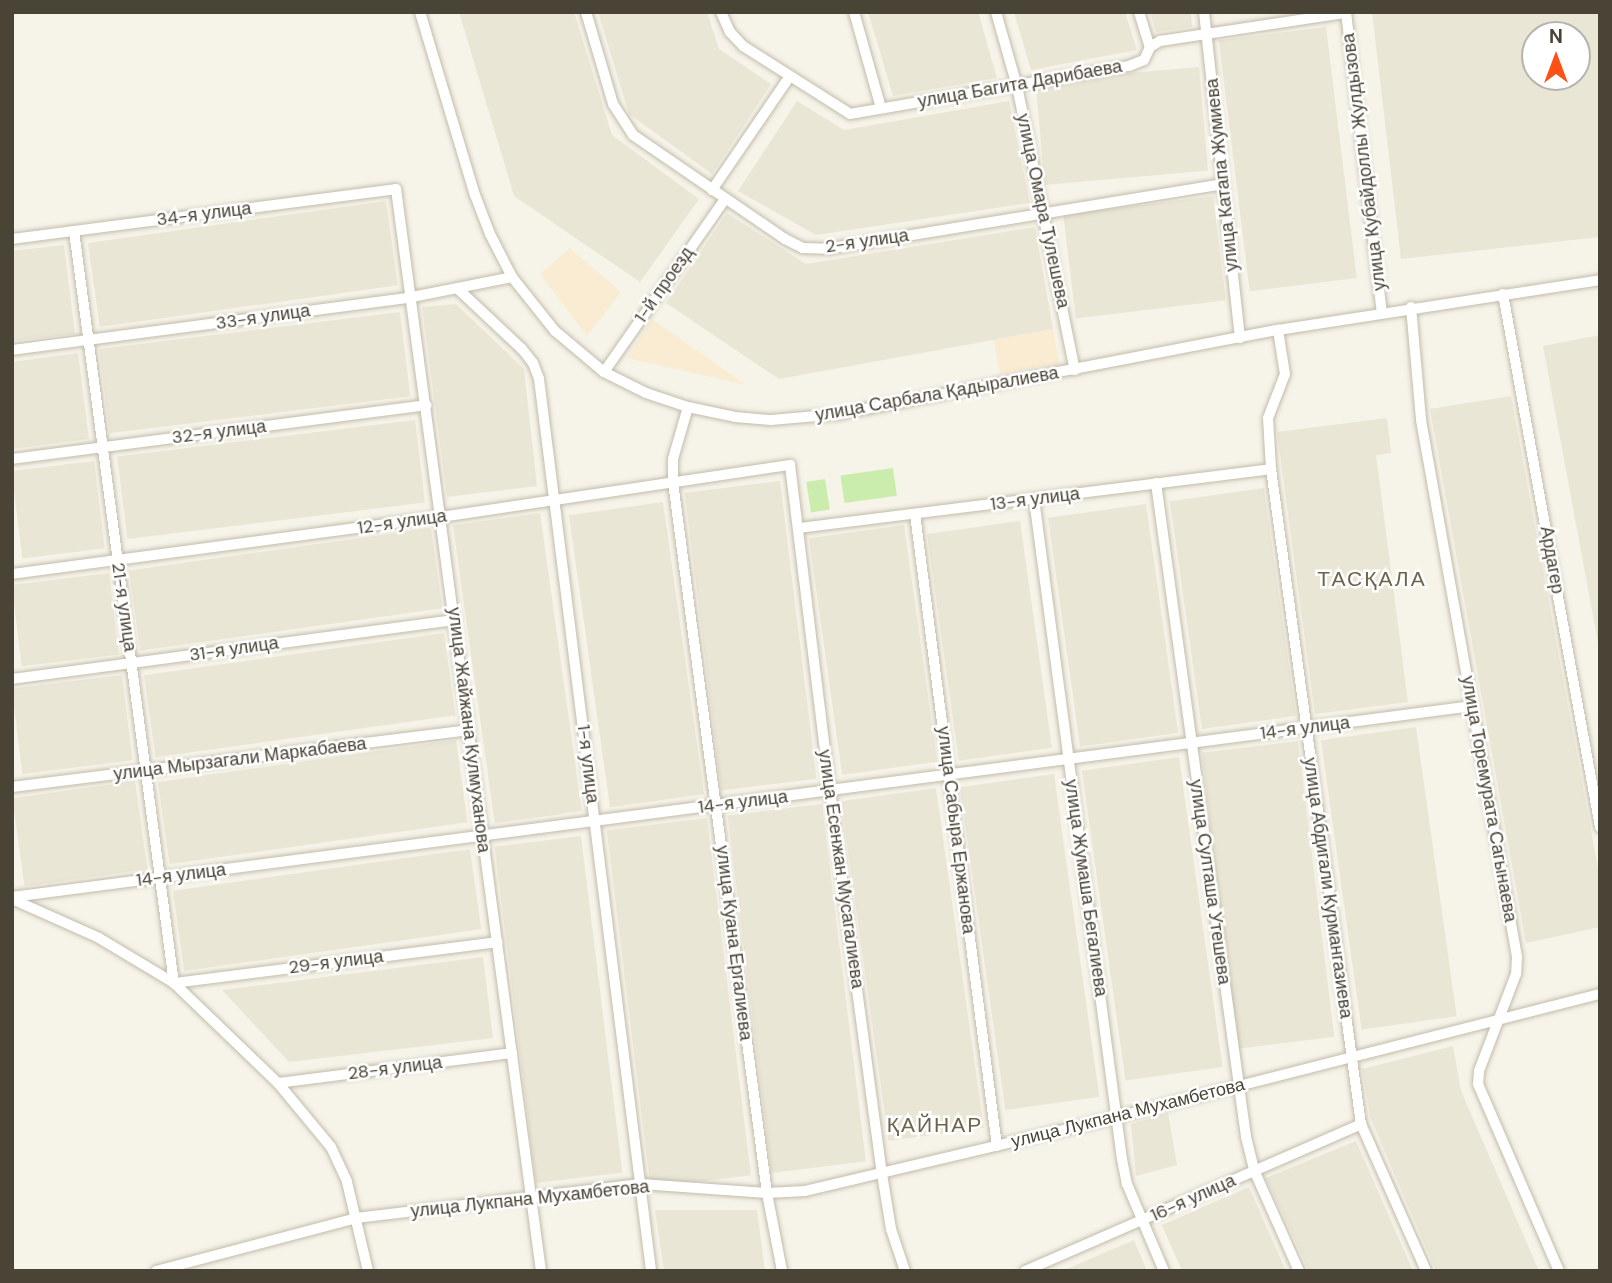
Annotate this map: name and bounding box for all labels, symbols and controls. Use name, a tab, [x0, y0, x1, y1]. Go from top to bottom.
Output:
north arrow	[1521, 21, 1591, 91]
text: N	[1549, 24, 1563, 49]
street label: улица Кубайдоллы Жулдызова	[1337, 32, 1391, 292]
street label: улица Багита Дарибаева	[916, 55, 1124, 113]
street label: улица Катапа Жумиева	[1201, 77, 1243, 273]
street label: улица Омара Тулешева	[1012, 112, 1074, 310]
street label: 34-я улица	[155, 197, 253, 231]
street label: 2-я улица	[824, 224, 910, 258]
street label: 1-й проезд	[630, 243, 698, 327]
street label: 33-я улица	[214, 300, 312, 334]
street label: улица Сарбала Қадыралиева	[814, 362, 1060, 426]
street label: 32-я улица	[171, 416, 267, 448]
street label: 13-я улица	[989, 483, 1081, 515]
street label: 12-я улица	[356, 505, 448, 539]
street label: Ардагер	[1535, 524, 1569, 596]
street label: 21-я улица	[107, 561, 141, 653]
district label: ТАСҚАЛА	[1318, 566, 1426, 592]
street label: улица Жайжана Кулмуханова	[443, 606, 495, 854]
street label: 31-я улица	[188, 632, 280, 666]
street label: улица Торемурата Сагынаева	[1457, 674, 1521, 924]
street label: 14-я улица	[1259, 712, 1351, 744]
street label: 1-я улица	[572, 723, 604, 805]
street label: улица Сабыра Ержанова	[933, 725, 979, 935]
street label: улица Мырзагали Маркабаева	[112, 733, 368, 785]
street label: улица Есенжан Мусагалиева	[814, 748, 868, 990]
street label: улица Абдигали Курмангазиева	[1299, 756, 1357, 1020]
street label: улица Жумаша Бегалиева	[1060, 778, 1112, 998]
street label: улица Султаша Утешева	[1185, 778, 1235, 986]
street label: 14-я улица	[697, 786, 789, 818]
street label: улица Куана Ергалиева	[711, 844, 757, 1042]
street label: 14-я улица	[135, 859, 227, 891]
street label: 29-я улица	[287, 945, 385, 979]
street label: 28-я улица	[347, 1052, 443, 1084]
street label: улица Лукпана Мухамбетова	[1009, 1074, 1247, 1152]
district label: ҚАЙНАР	[887, 1112, 983, 1138]
street label: 16-я улица	[1147, 1170, 1239, 1226]
street label: улица Лукпана Мухамбетова	[410, 1176, 650, 1222]

